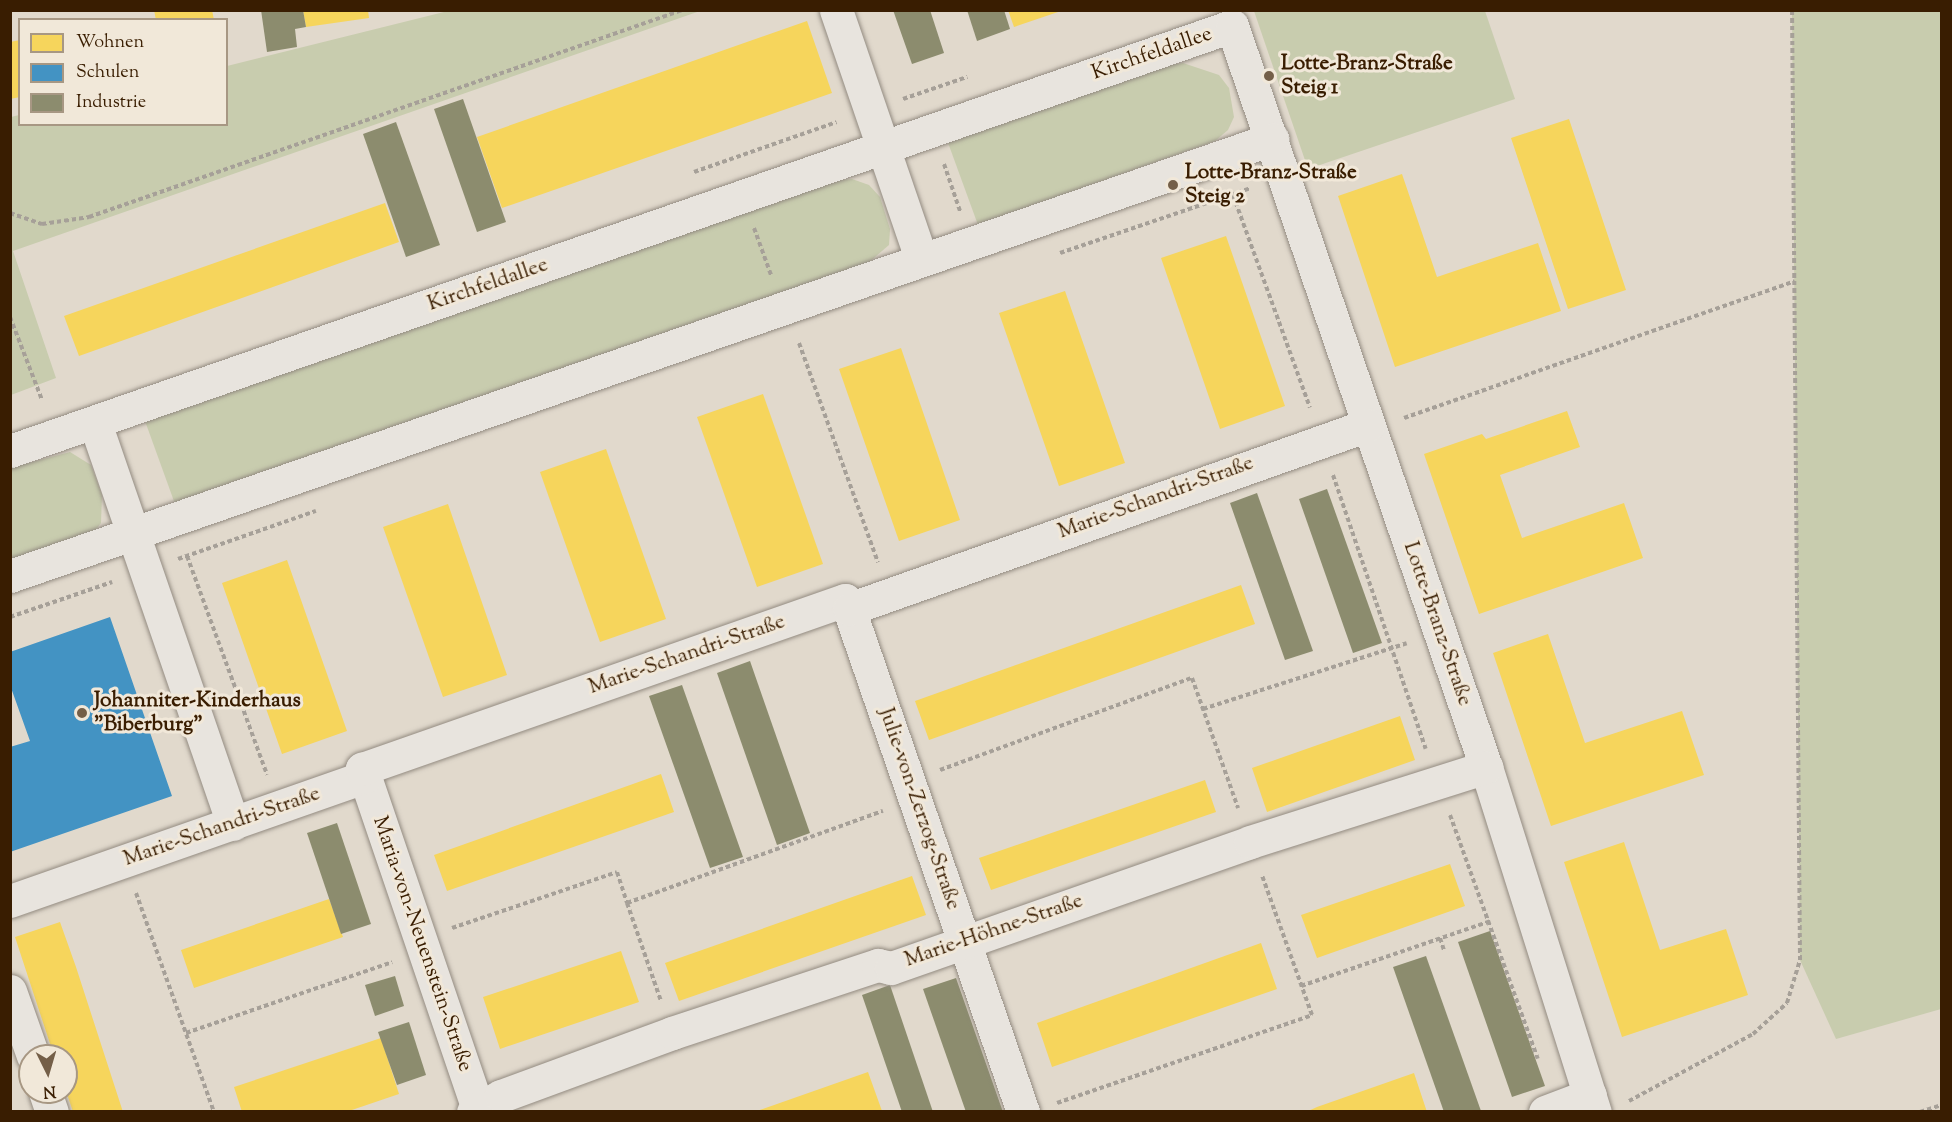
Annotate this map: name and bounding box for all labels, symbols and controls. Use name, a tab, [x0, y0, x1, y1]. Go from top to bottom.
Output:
legend	[18, 18, 228, 126]
street label: Kirchfeldallee	[1089, 22, 1215, 86]
text: Wohnen	[76, 30, 144, 56]
place label: Lotte-Branz-Straße Steig 1	[1281, 51, 1453, 101]
text: Schulen	[76, 60, 139, 86]
marker: Lotte-Branz-Straße Steig 1	[1262, 69, 1276, 83]
text: Industrie	[76, 90, 146, 116]
place label: Lotte-Branz-Straße Steig 2	[1185, 160, 1357, 210]
marker: Lotte-Branz-Straße Steig 2	[1166, 178, 1180, 192]
street label: Kirchfeldallee	[425, 253, 551, 317]
street label: Marie-Schandri-Straße	[1055, 451, 1257, 545]
street label: Lotte-Branz-Straße	[1397, 539, 1477, 709]
street label: Marie-Schandri-Straße	[585, 610, 789, 700]
place label: Johanniter-Kinderhaus "Biberburg"	[94, 688, 301, 738]
street label: Julie-von-Zerzog-Straße	[873, 705, 965, 913]
marker: Johanniter-Kinderhaus "Biberburg"	[75, 706, 89, 720]
street label: Marie-Schandri-Straße	[120, 782, 324, 872]
street label: Maria-von-Neuenstein-Straße	[366, 813, 478, 1075]
street label: Marie-Höhne-Straße	[902, 889, 1086, 973]
north arrow	[18, 1044, 78, 1104]
text: N	[42, 1078, 57, 1102]

